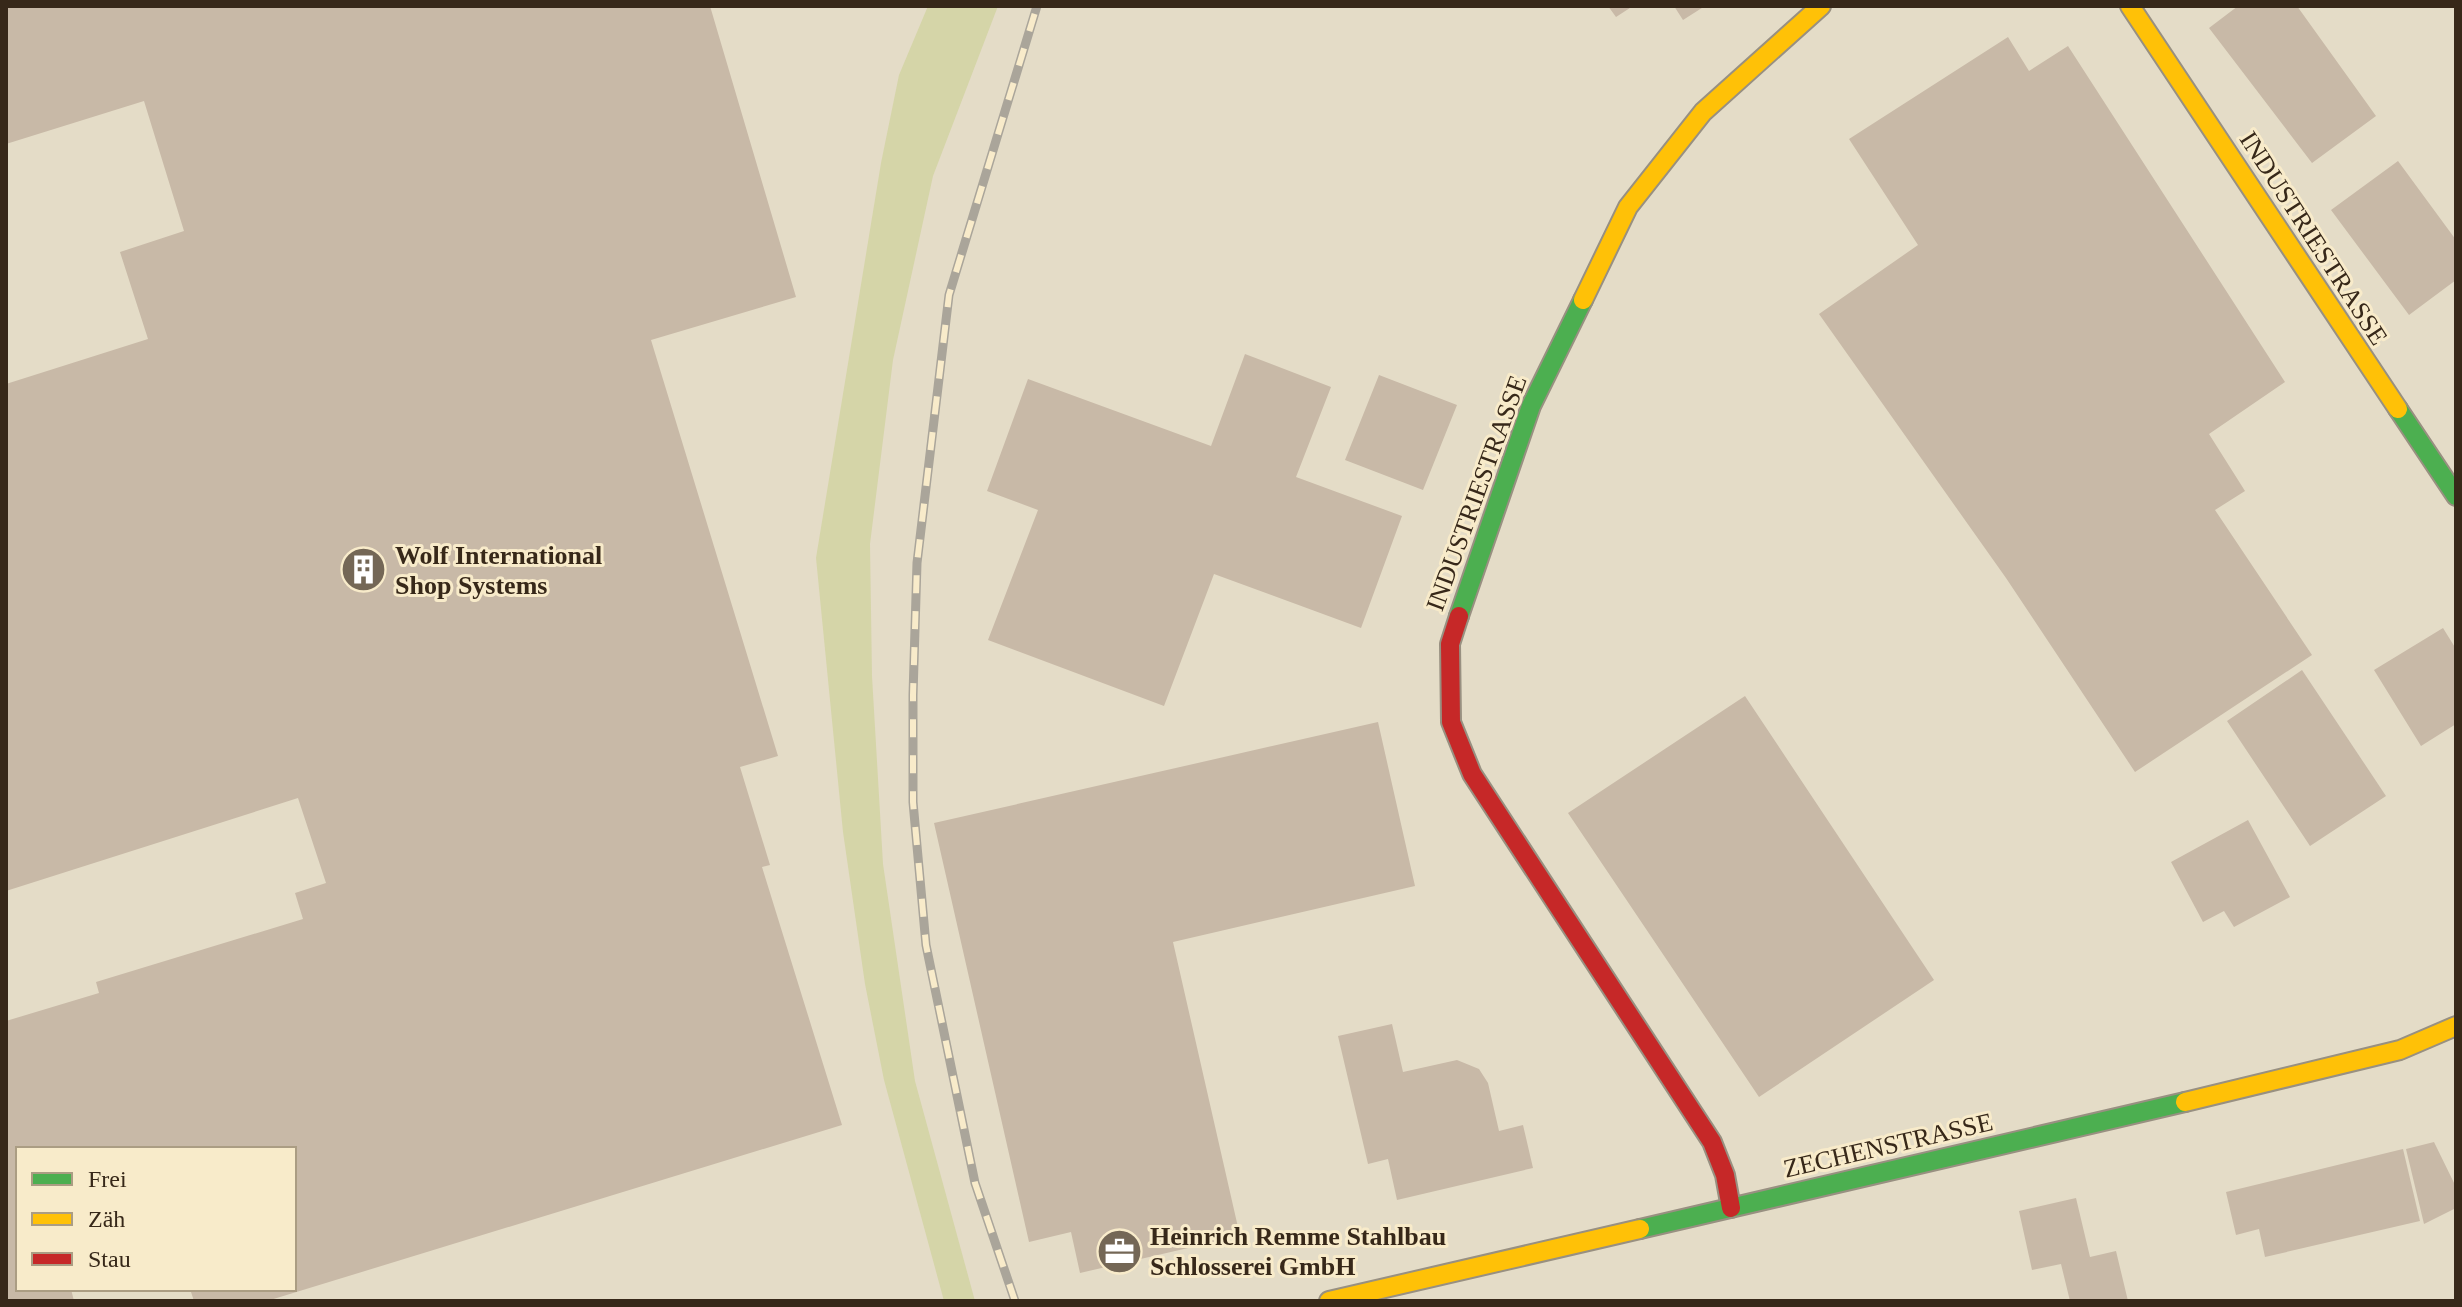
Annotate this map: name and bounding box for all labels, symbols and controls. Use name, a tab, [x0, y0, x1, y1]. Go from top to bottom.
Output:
street label: INDUSTRIESTRASSE	[2234, 126, 2393, 350]
street label: INDUSTRIESTRASSE	[1420, 371, 1533, 615]
place label: Wolf International Shop Systems	[395, 541, 602, 600]
building icon: Wolf International Shop Systems	[340, 546, 388, 594]
street label: ZECHENSTRASSE	[1781, 1107, 1996, 1184]
legend	[16, 1147, 296, 1291]
text: Frei	[88, 1166, 127, 1192]
text: Zäh	[88, 1206, 125, 1232]
place label: Heinrich Remme Stahlbau Schlosserei GmbH	[1150, 1222, 1446, 1281]
office icon: Heinrich Remme Stahlbau Schlosserei GmbH	[1095, 1227, 1143, 1275]
text: Stau	[88, 1246, 131, 1272]

